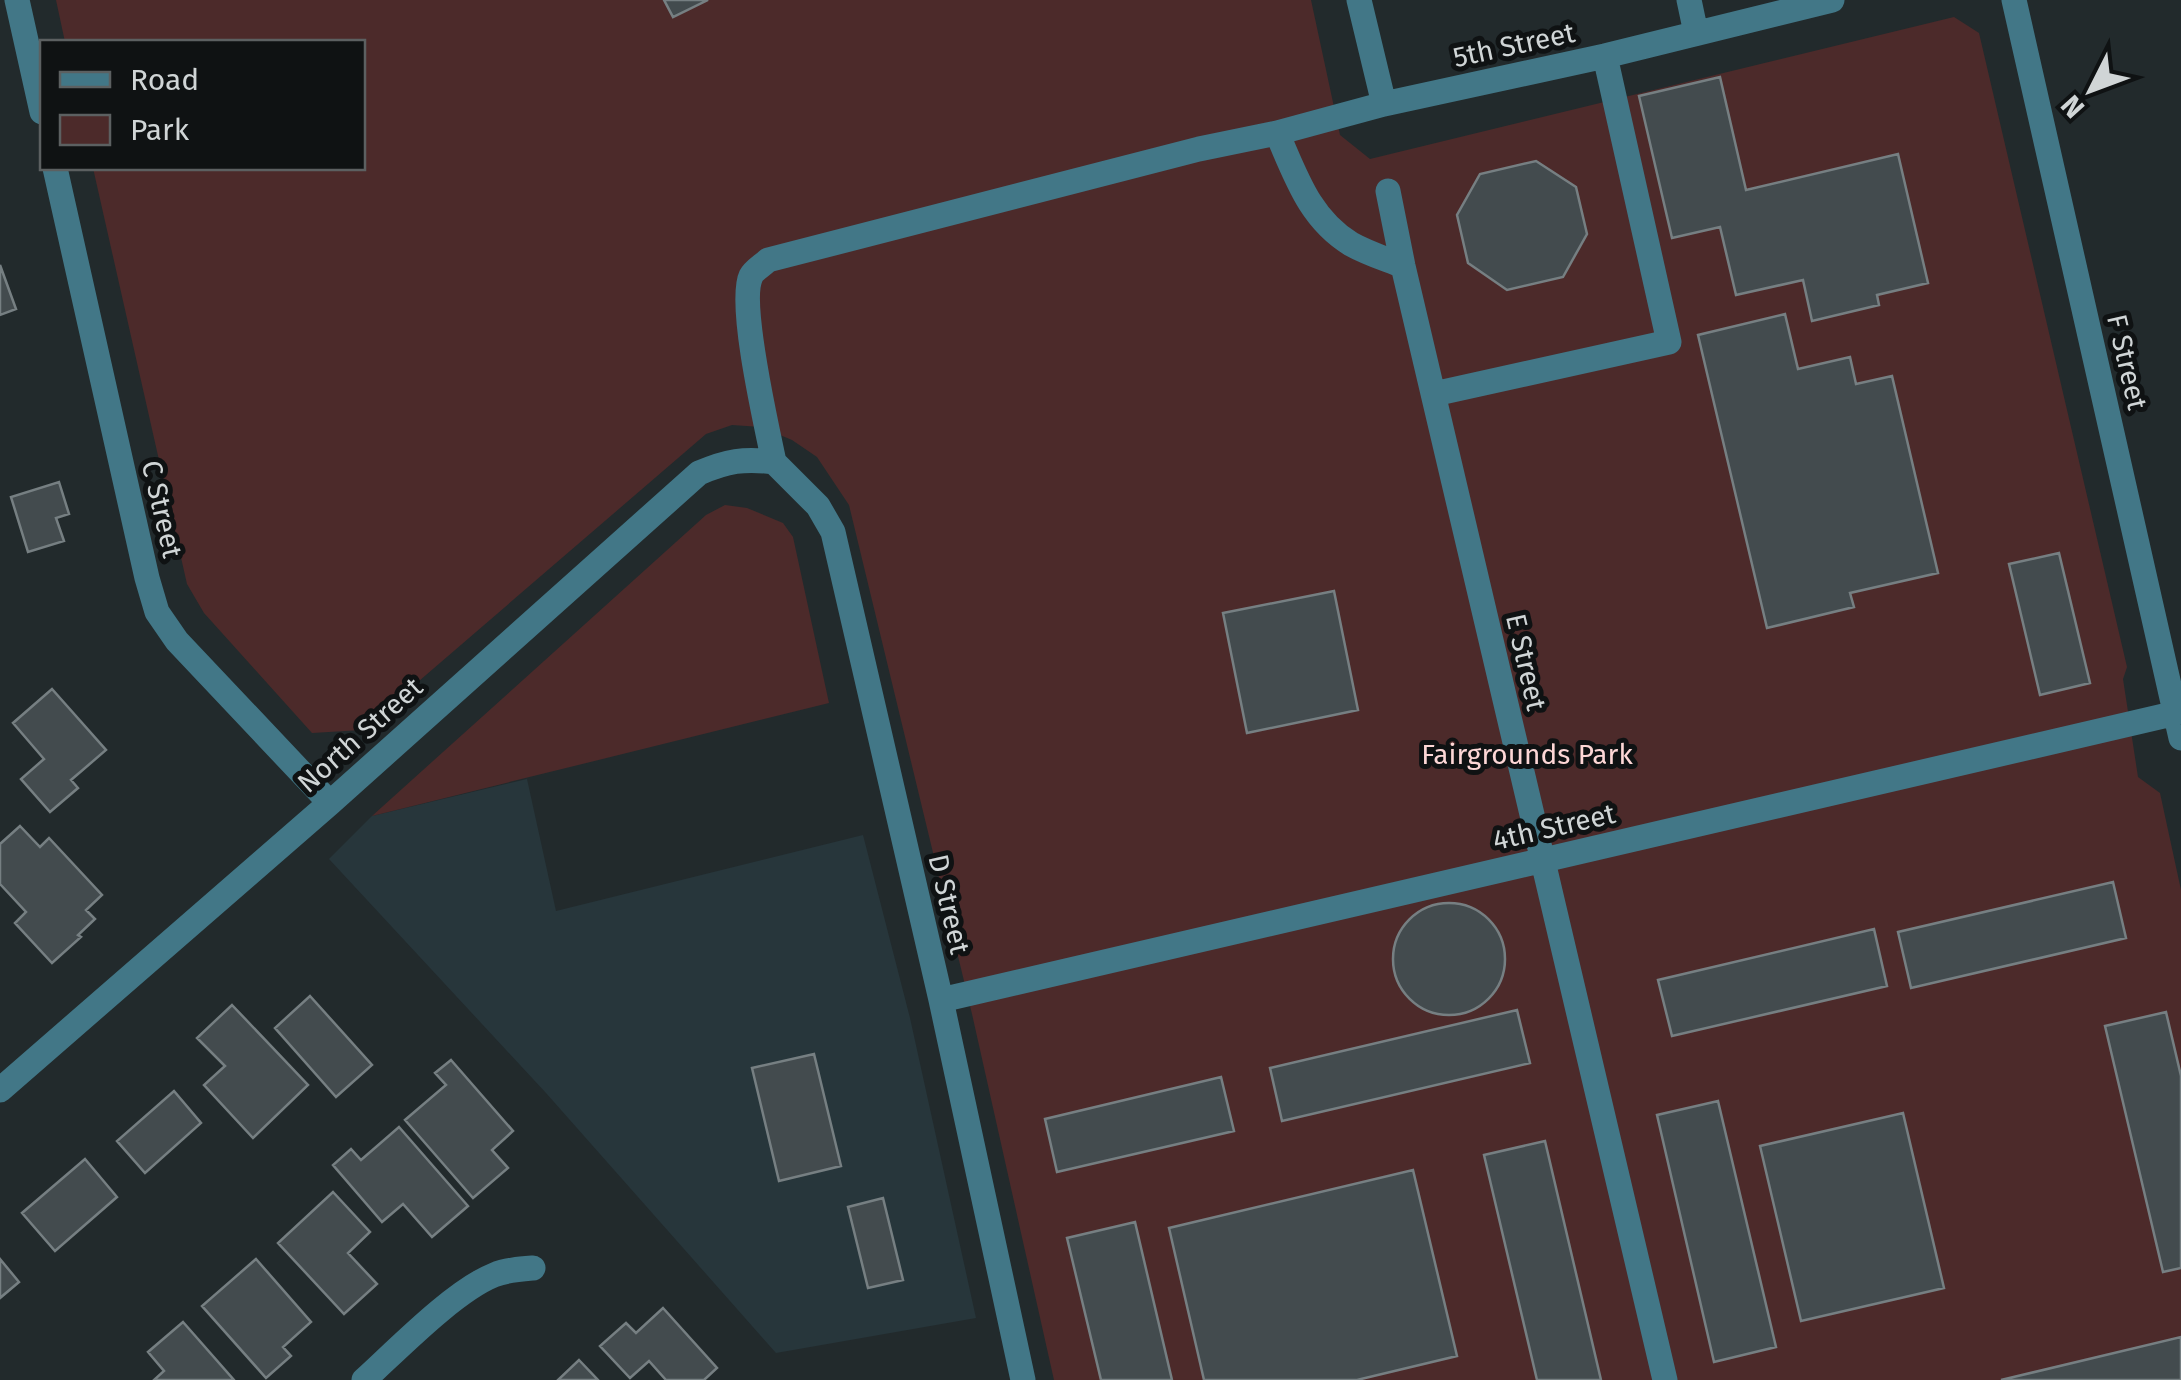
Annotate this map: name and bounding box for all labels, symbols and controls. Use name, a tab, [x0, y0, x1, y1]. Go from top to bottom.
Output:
street label: 5th Street	[1450, 16, 1579, 74]
legend	[40, 40, 365, 170]
north arrow	[2041, 40, 2141, 140]
text: Road	[130, 62, 199, 98]
text: N	[2054, 88, 2091, 124]
text: Park	[130, 112, 190, 148]
street label: F Street	[2100, 311, 2154, 414]
street label: C Street	[135, 457, 189, 562]
street label: E Street	[1499, 610, 1553, 714]
street label: North Street	[291, 670, 430, 800]
park label: Fairgrounds Park	[1421, 738, 1633, 771]
street label: 4th Street	[1489, 797, 1619, 857]
street label: D Street	[922, 851, 977, 958]

